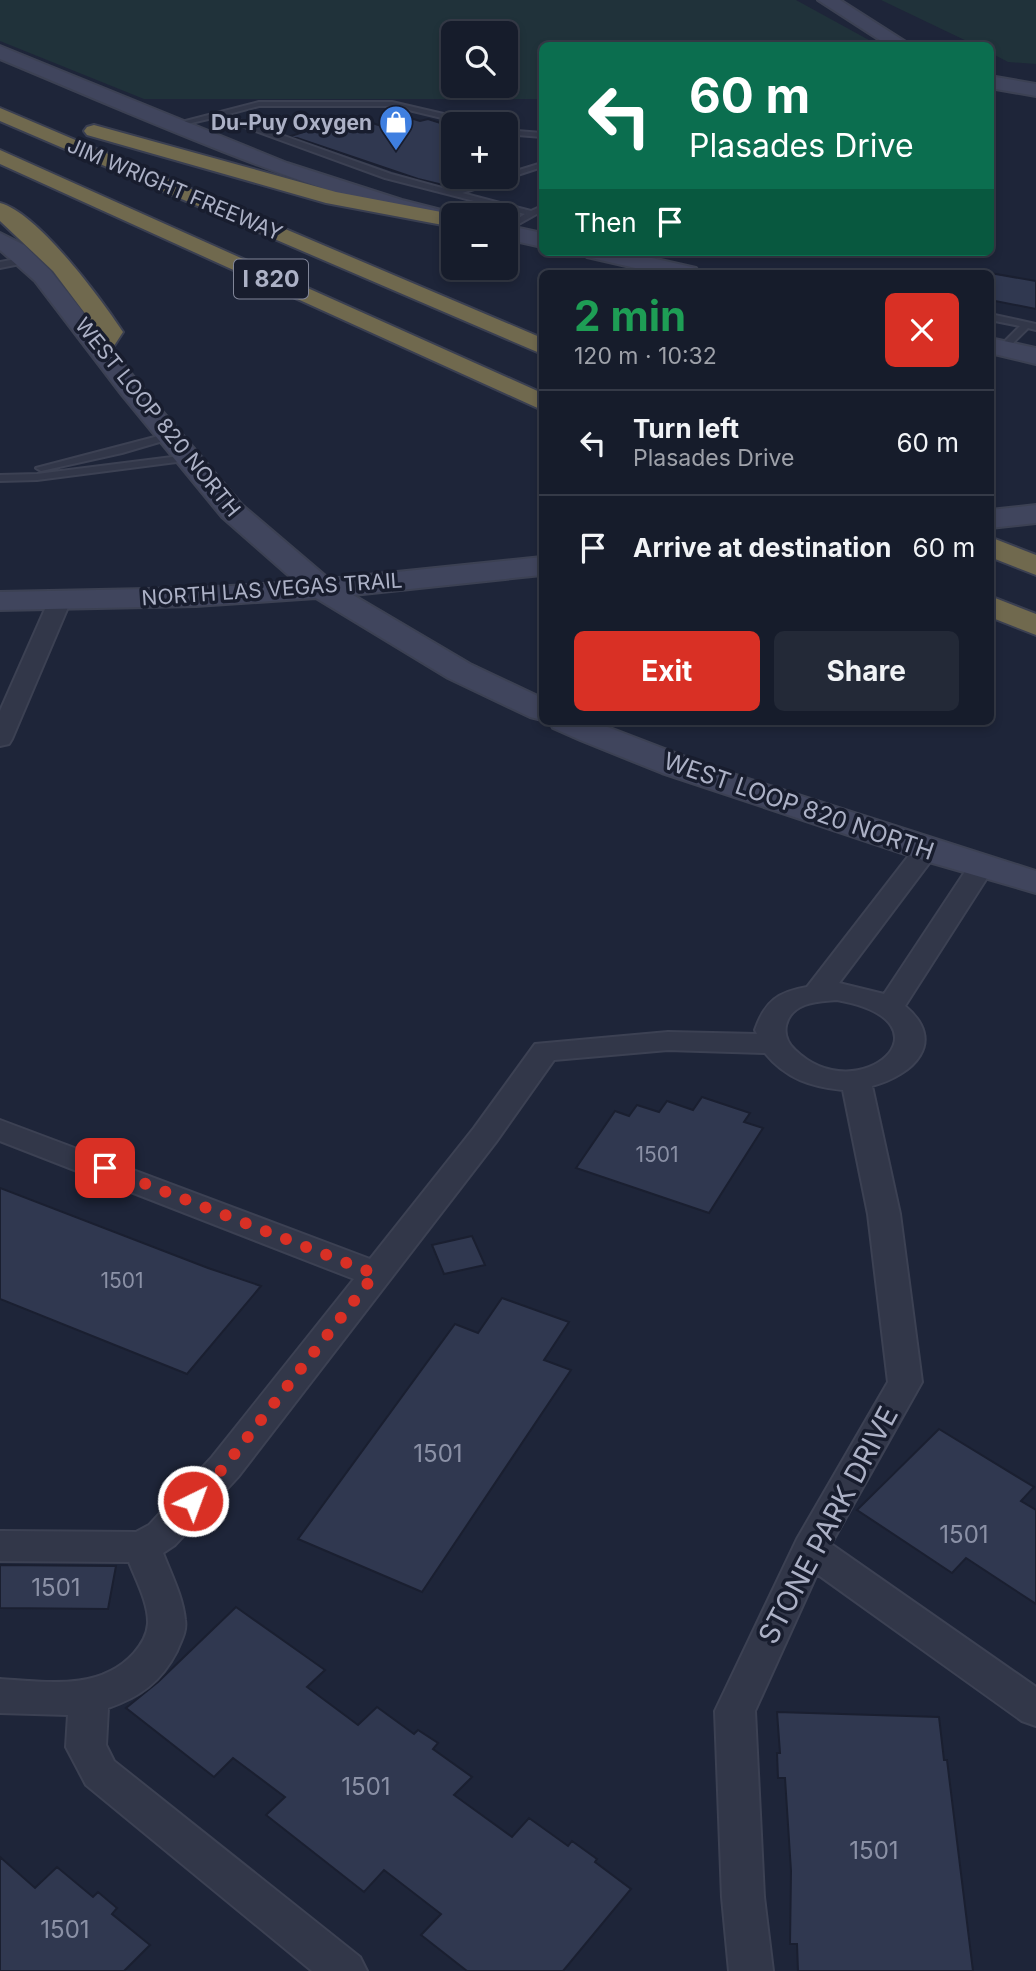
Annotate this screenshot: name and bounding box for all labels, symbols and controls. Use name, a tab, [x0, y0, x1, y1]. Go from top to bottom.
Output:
map controls	[441, 21, 518, 280]
button: search	[441, 21, 518, 98]
text: 60 m	[689, 66, 810, 125]
icon: left	[574, 70, 665, 161]
shop icon: Du-Puy Oxygen	[377, 103, 415, 152]
place label: Du-Puy Oxygen	[211, 110, 372, 135]
button: +	[441, 112, 518, 189]
text: Plasades Drive	[689, 126, 914, 165]
street label: JIM WRIGHT FREEWAY	[64, 132, 286, 246]
button: −	[441, 203, 518, 280]
icon: arrive	[651, 203, 689, 241]
text: Then	[574, 207, 637, 238]
road number: I 820	[234, 260, 308, 298]
text: 2 min	[574, 290, 686, 341]
button: close	[885, 293, 959, 367]
street label: WEST LOOP 820 NORTH	[70, 313, 246, 521]
text: 120 m · 10:32	[574, 342, 717, 370]
text: Turn left	[633, 413, 739, 444]
icon: left	[574, 424, 612, 462]
text: 60 m	[896, 427, 959, 458]
text: Plasades Drive	[633, 444, 794, 472]
icon: arrive	[574, 529, 612, 567]
text: Arrive at destination	[633, 532, 892, 563]
text: 60 m	[913, 532, 975, 563]
street label: NORTH LAS VEGAS TRAIL	[141, 567, 403, 611]
button: Exit	[574, 631, 760, 711]
button: Share	[774, 631, 959, 711]
street label: WEST LOOP 820 NORTH	[660, 746, 938, 866]
pin	[75, 1138, 135, 1198]
house number: 1501	[635, 1142, 679, 1167]
icon: arrive	[86, 1149, 124, 1187]
house number: 1501	[100, 1268, 144, 1293]
street label: STONE PARK DRIVE	[751, 1400, 905, 1650]
house number: 1501	[413, 1439, 463, 1468]
position arrow	[156, 1464, 230, 1538]
house number: 1501	[939, 1520, 989, 1549]
house number: 1501	[31, 1573, 81, 1602]
house number: 1501	[341, 1772, 391, 1801]
house number: 1501	[849, 1836, 899, 1865]
house number: 1501	[40, 1915, 90, 1944]

